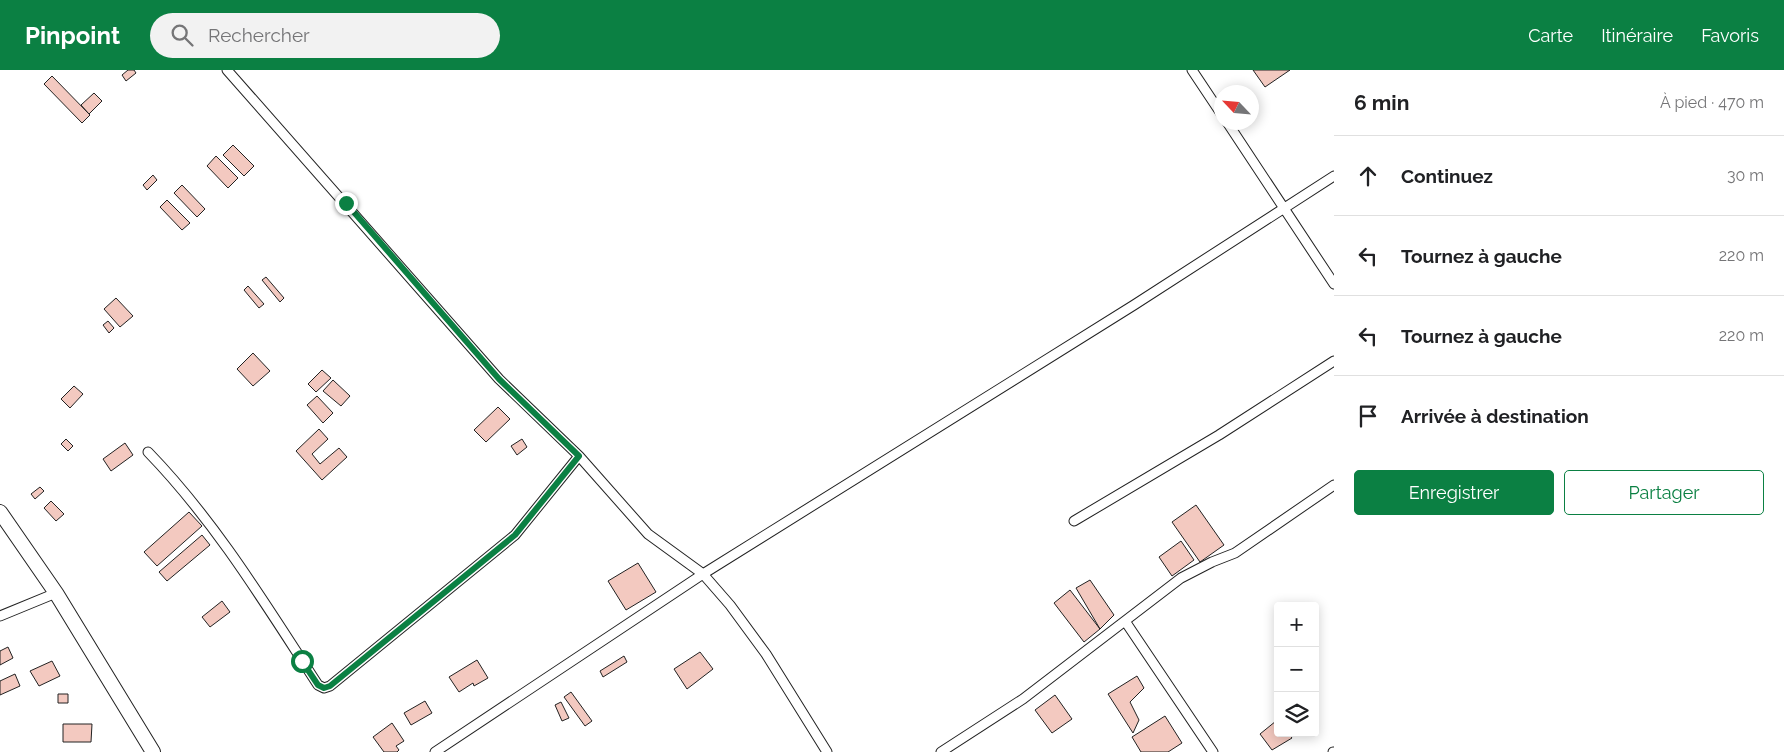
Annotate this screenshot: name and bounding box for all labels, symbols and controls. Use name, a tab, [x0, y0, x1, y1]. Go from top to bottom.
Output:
search box	[150, 13, 500, 58]
text: Pinpoint	[25, 21, 120, 50]
icon: search	[168, 21, 196, 49]
text: Rechercher	[208, 24, 310, 46]
text: Carte	[1528, 25, 1573, 46]
text: Itinéraire	[1601, 25, 1673, 46]
text: Favoris	[1701, 25, 1759, 46]
north arrow	[1214, 85, 1259, 130]
text: 6 min	[1354, 90, 1409, 115]
text: À pied · 470 m	[1660, 93, 1764, 112]
icon: ahead	[1354, 162, 1382, 190]
text: Continuez	[1401, 165, 1493, 187]
text: 30 m	[1727, 166, 1764, 185]
route end	[335, 192, 358, 215]
icon: left	[1354, 242, 1382, 270]
text: Tournez à gauche	[1401, 245, 1562, 267]
text: 220 m	[1719, 246, 1764, 265]
icon: left	[1354, 322, 1382, 350]
text: Tournez à gauche	[1401, 325, 1562, 347]
text: 220 m	[1719, 326, 1764, 345]
icon: arrive	[1354, 402, 1382, 430]
text: Arrivée à destination	[1401, 405, 1589, 427]
button: Enregistrer	[1354, 470, 1554, 515]
button: Partager	[1564, 470, 1764, 515]
map controls	[1274, 602, 1319, 737]
button: +	[1274, 602, 1319, 647]
button: −	[1274, 647, 1319, 692]
route start	[291, 650, 314, 673]
button: layers	[1274, 692, 1319, 737]

